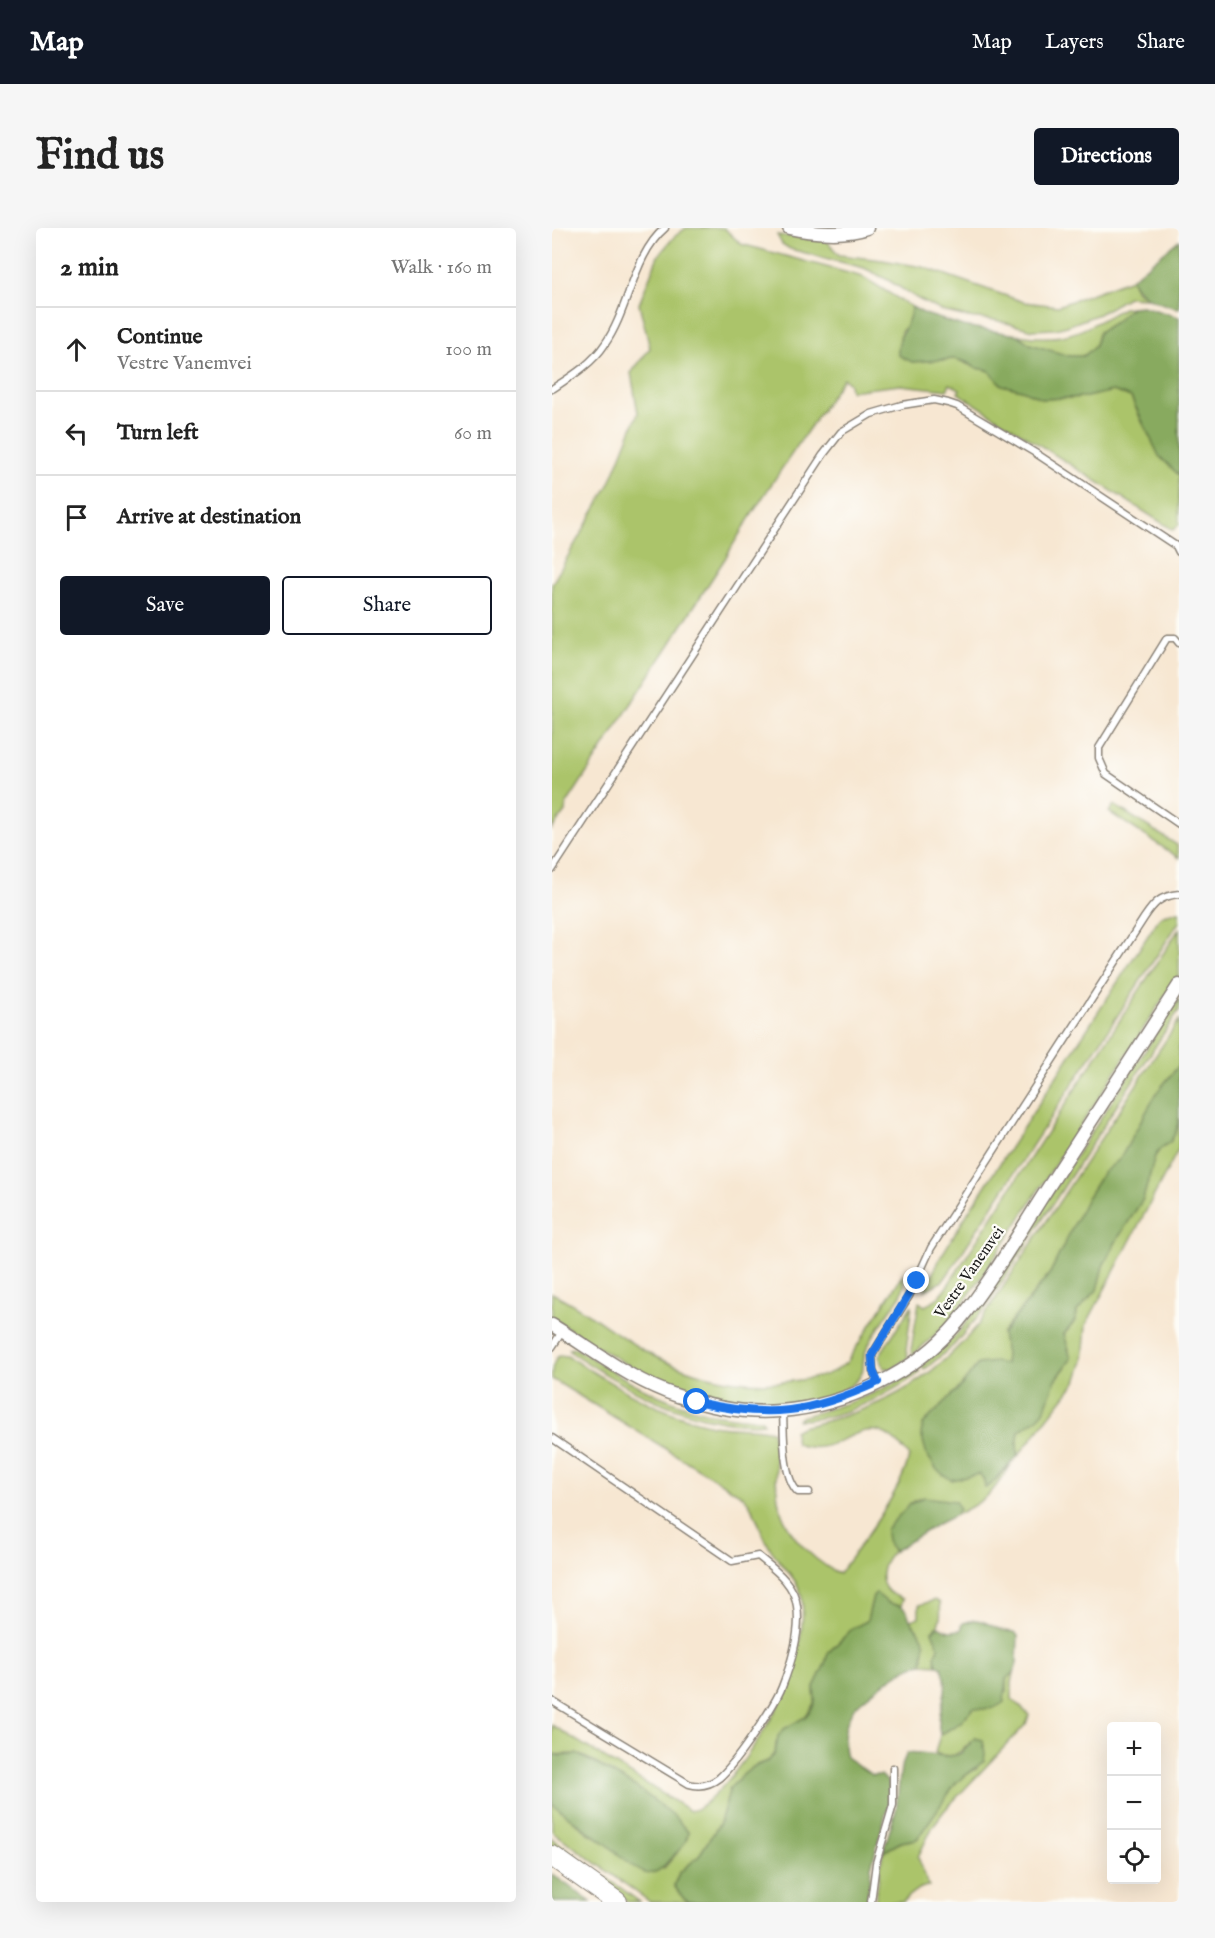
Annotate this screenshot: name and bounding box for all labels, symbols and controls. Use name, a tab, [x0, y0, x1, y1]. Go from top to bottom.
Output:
text: Map	[30, 25, 84, 60]
text: Map	[972, 29, 1012, 56]
text: Layers	[1045, 29, 1104, 56]
text: Share	[1137, 29, 1185, 56]
button: Directions	[1034, 128, 1179, 185]
text: Find us	[36, 130, 164, 183]
text: 2 min	[60, 251, 119, 284]
text: Walk · 160 m	[391, 255, 492, 280]
text: Continue	[117, 323, 203, 351]
icon: ahead	[60, 333, 93, 366]
text: 100 m	[445, 337, 492, 362]
text: Vestre Vanemvei	[117, 351, 252, 376]
icon: left	[60, 417, 93, 450]
text: Turn left	[117, 419, 199, 447]
text: 60 m	[454, 421, 492, 446]
icon: arrive	[60, 501, 93, 534]
text: Arrive at destination	[117, 503, 301, 531]
button: Save	[60, 576, 270, 635]
button: Share	[282, 576, 492, 635]
street label: Vestre Vanemvei	[930, 1223, 1009, 1324]
route end	[903, 1267, 929, 1293]
route start	[683, 1388, 709, 1414]
map controls	[1107, 1722, 1161, 1884]
button: +	[1107, 1722, 1161, 1776]
button: −	[1107, 1776, 1161, 1830]
button: locate	[1107, 1830, 1161, 1884]

